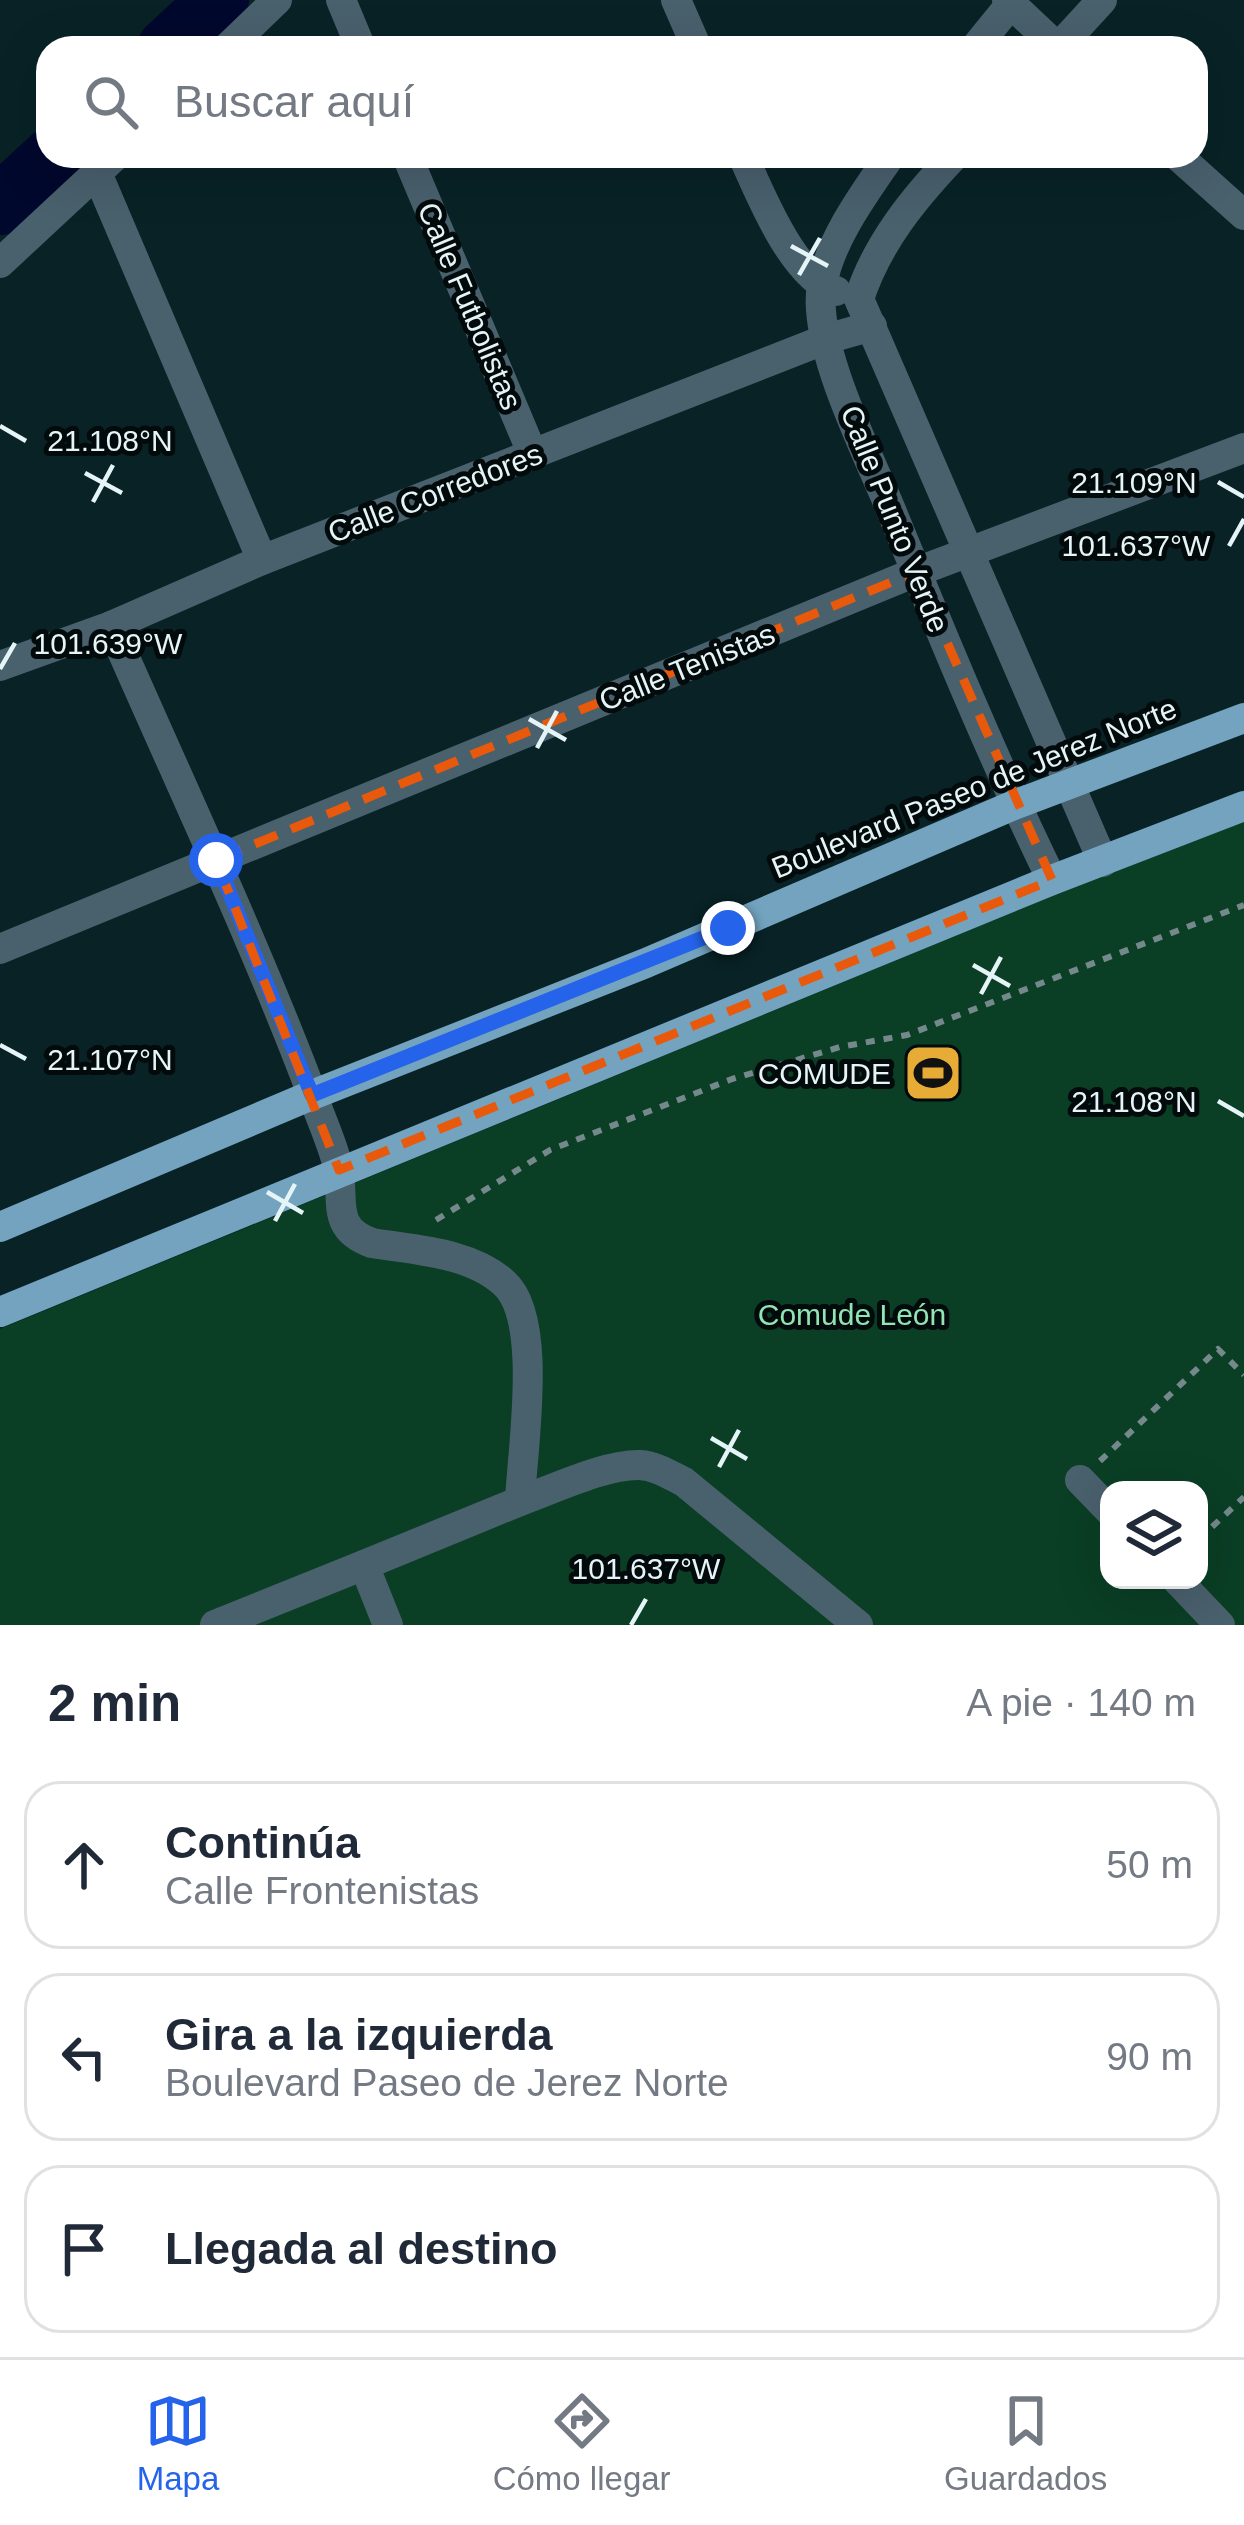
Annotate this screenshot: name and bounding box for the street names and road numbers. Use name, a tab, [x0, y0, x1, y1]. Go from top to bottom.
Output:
street label: Calle Futbolistas	[411, 197, 529, 415]
street label: Calle Punto Verde	[834, 401, 956, 637]
street label: Calle Corredores	[323, 437, 547, 549]
street label: Calle Tenistas	[594, 617, 780, 717]
street label: Boulevard Paseo de Jerez Norte	[767, 691, 1181, 885]

